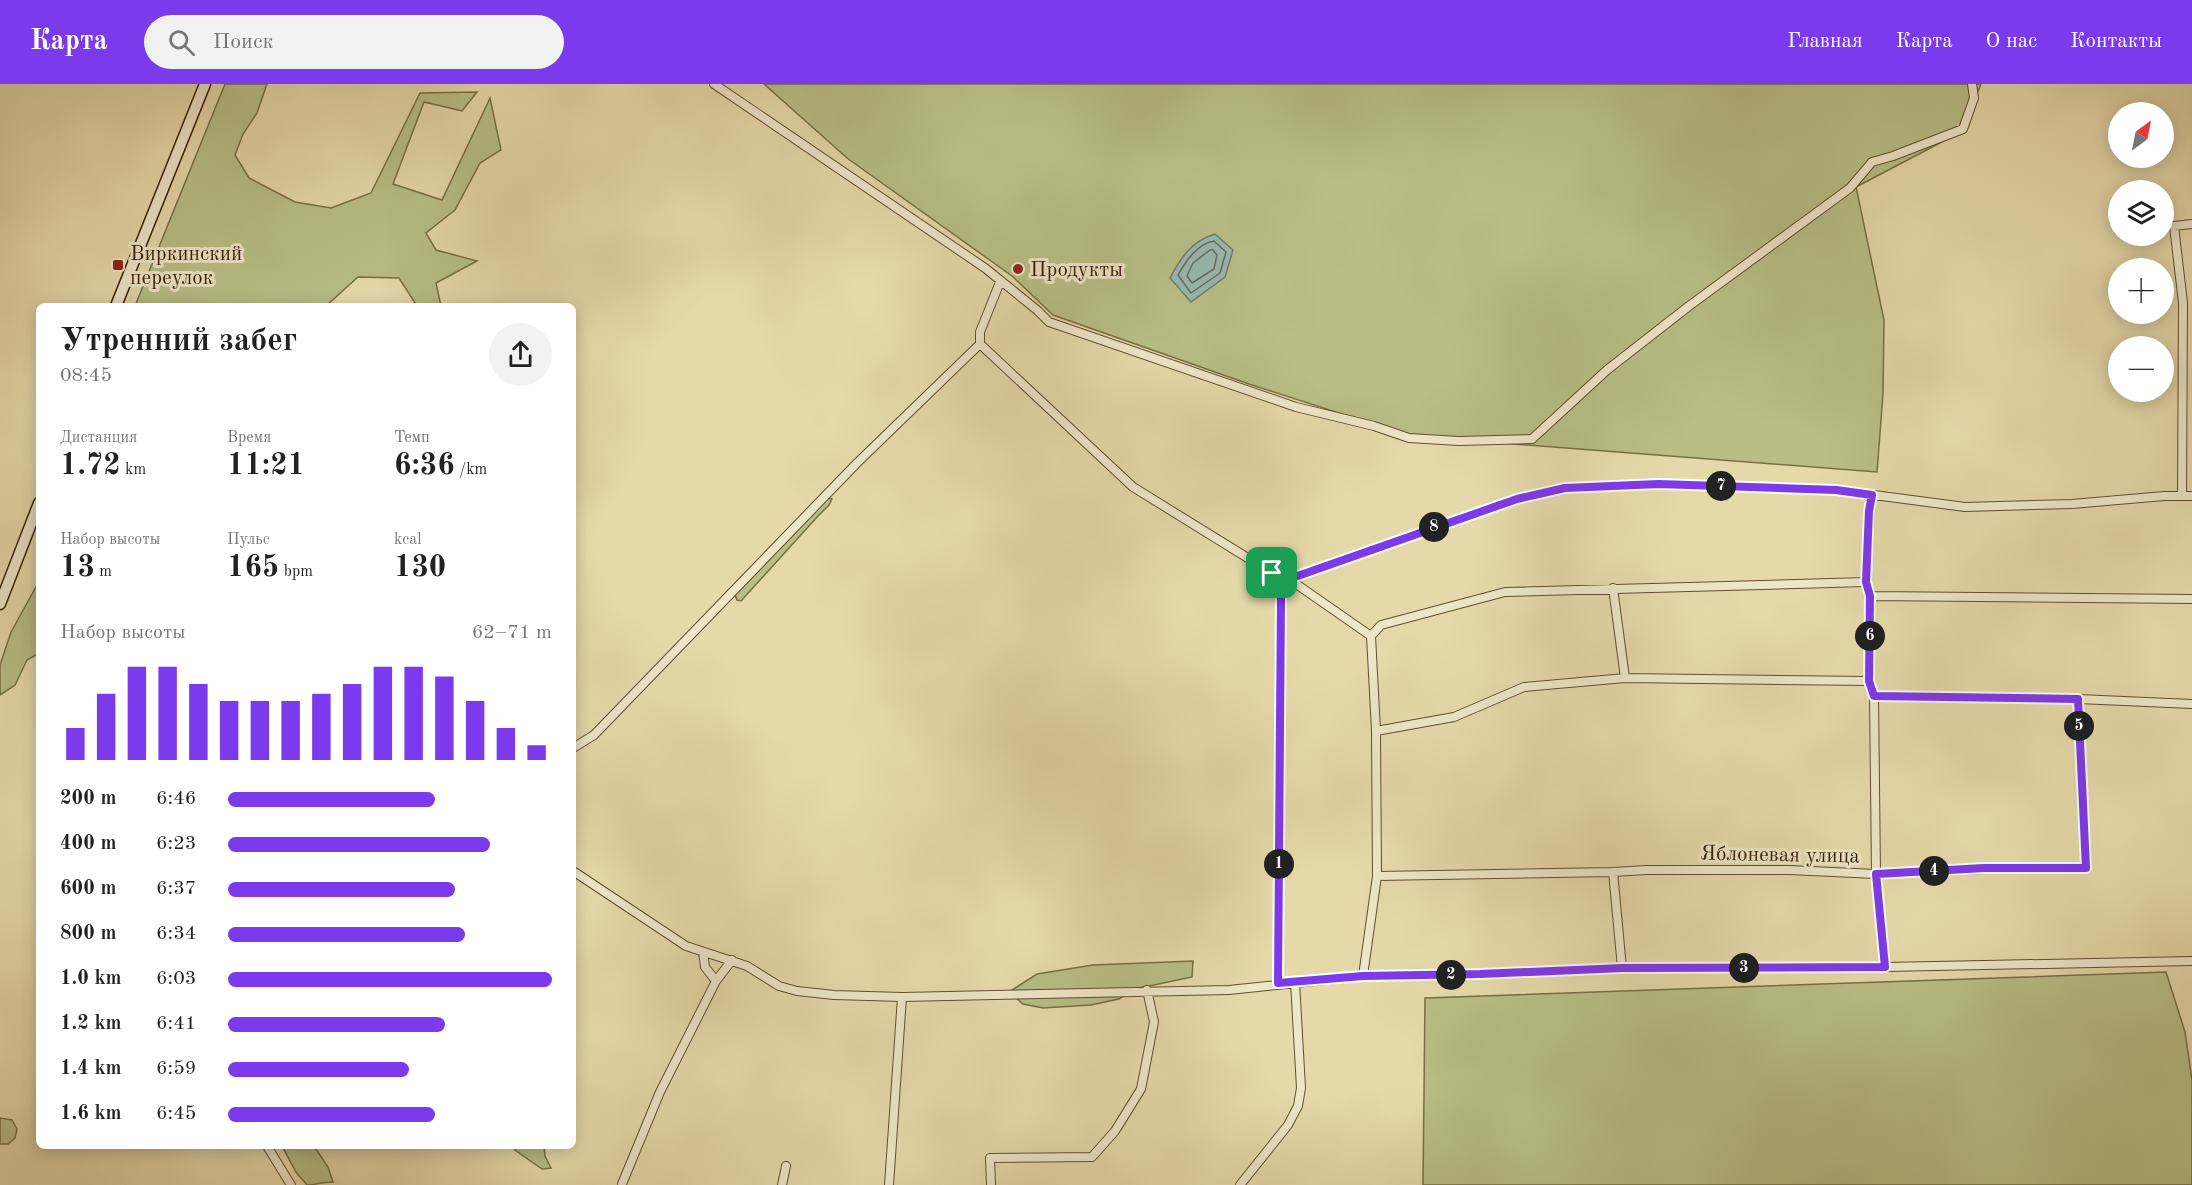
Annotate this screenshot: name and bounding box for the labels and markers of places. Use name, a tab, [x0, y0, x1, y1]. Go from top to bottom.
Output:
place label: Виркинский переулок	[130, 244, 242, 289]
marker: Виркинский переулок	[111, 258, 125, 272]
place label: Продукты	[1030, 260, 1123, 281]
marker: Продукты	[1011, 262, 1025, 276]
pin: 7	[1706, 471, 1736, 501]
pin: 8	[1419, 512, 1449, 542]
pin	[1246, 547, 1297, 598]
pin: 6	[1855, 621, 1885, 651]
pin: 5	[2064, 711, 2094, 741]
pin: 1	[1264, 849, 1294, 879]
pin: 4	[1919, 856, 1949, 886]
pin: 3	[1729, 953, 1759, 983]
pin: 2	[1436, 960, 1466, 990]

